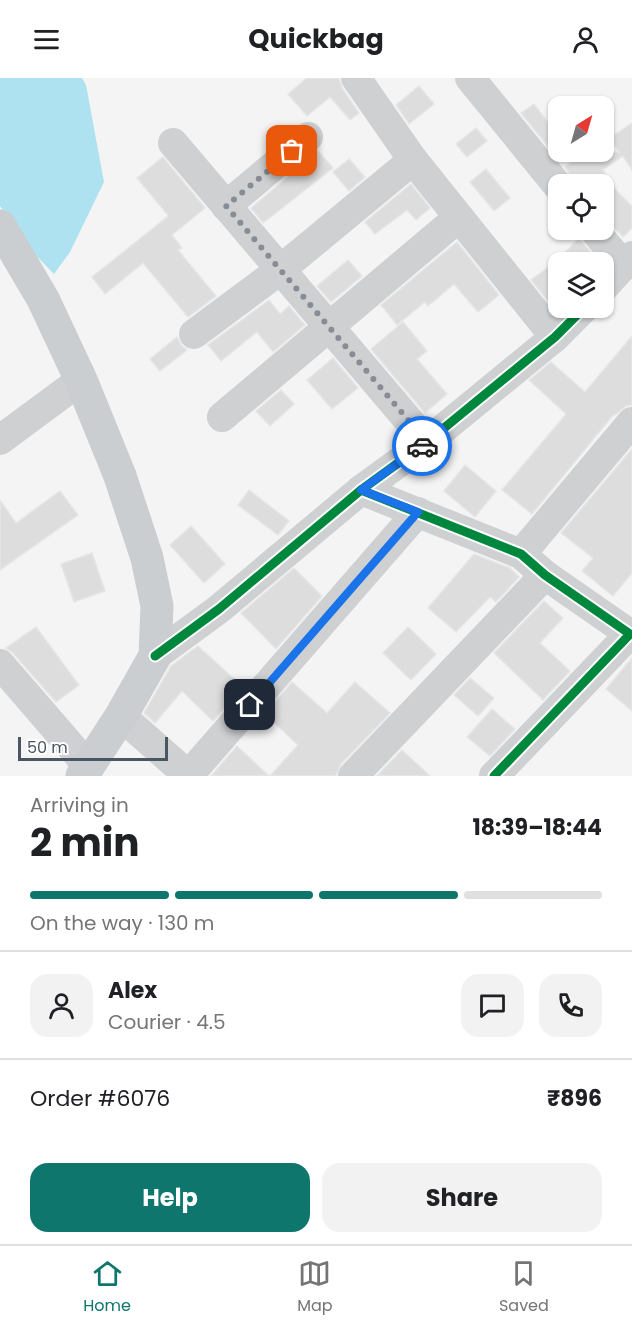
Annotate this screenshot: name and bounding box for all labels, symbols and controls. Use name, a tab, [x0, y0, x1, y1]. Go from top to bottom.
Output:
text: Quickbag	[248, 20, 384, 57]
icon: menu	[30, 23, 63, 56]
icon: person	[569, 23, 602, 56]
north arrow	[548, 96, 614, 162]
map controls	[548, 96, 614, 318]
pin	[266, 125, 317, 176]
icon: bag	[275, 134, 308, 167]
button: locate	[548, 174, 614, 240]
button: layers	[548, 252, 614, 318]
courier	[392, 416, 452, 476]
icon: car	[406, 430, 439, 463]
pin	[224, 679, 275, 730]
icon: home	[233, 688, 266, 721]
scale bar	[18, 734, 168, 762]
text: 50 m	[27, 736, 68, 759]
text: Arriving in	[30, 791, 129, 819]
text: 18:39–18:44	[473, 812, 602, 843]
text: 2 min	[30, 815, 140, 870]
text: On the way · 130 m	[30, 909, 214, 937]
button: person	[30, 974, 93, 1037]
button: chat	[461, 974, 524, 1037]
button: phone	[539, 974, 602, 1037]
text: Alex	[108, 975, 157, 1006]
text: Courier · 4.5	[108, 1008, 226, 1036]
text: Order #6076	[30, 1083, 170, 1114]
text: ₹896	[547, 1083, 602, 1114]
button: Help	[30, 1163, 310, 1232]
button: Share	[322, 1163, 602, 1232]
tab: Home	[83, 1257, 131, 1318]
tab: Map	[297, 1257, 333, 1318]
tab: Saved	[499, 1257, 549, 1318]

